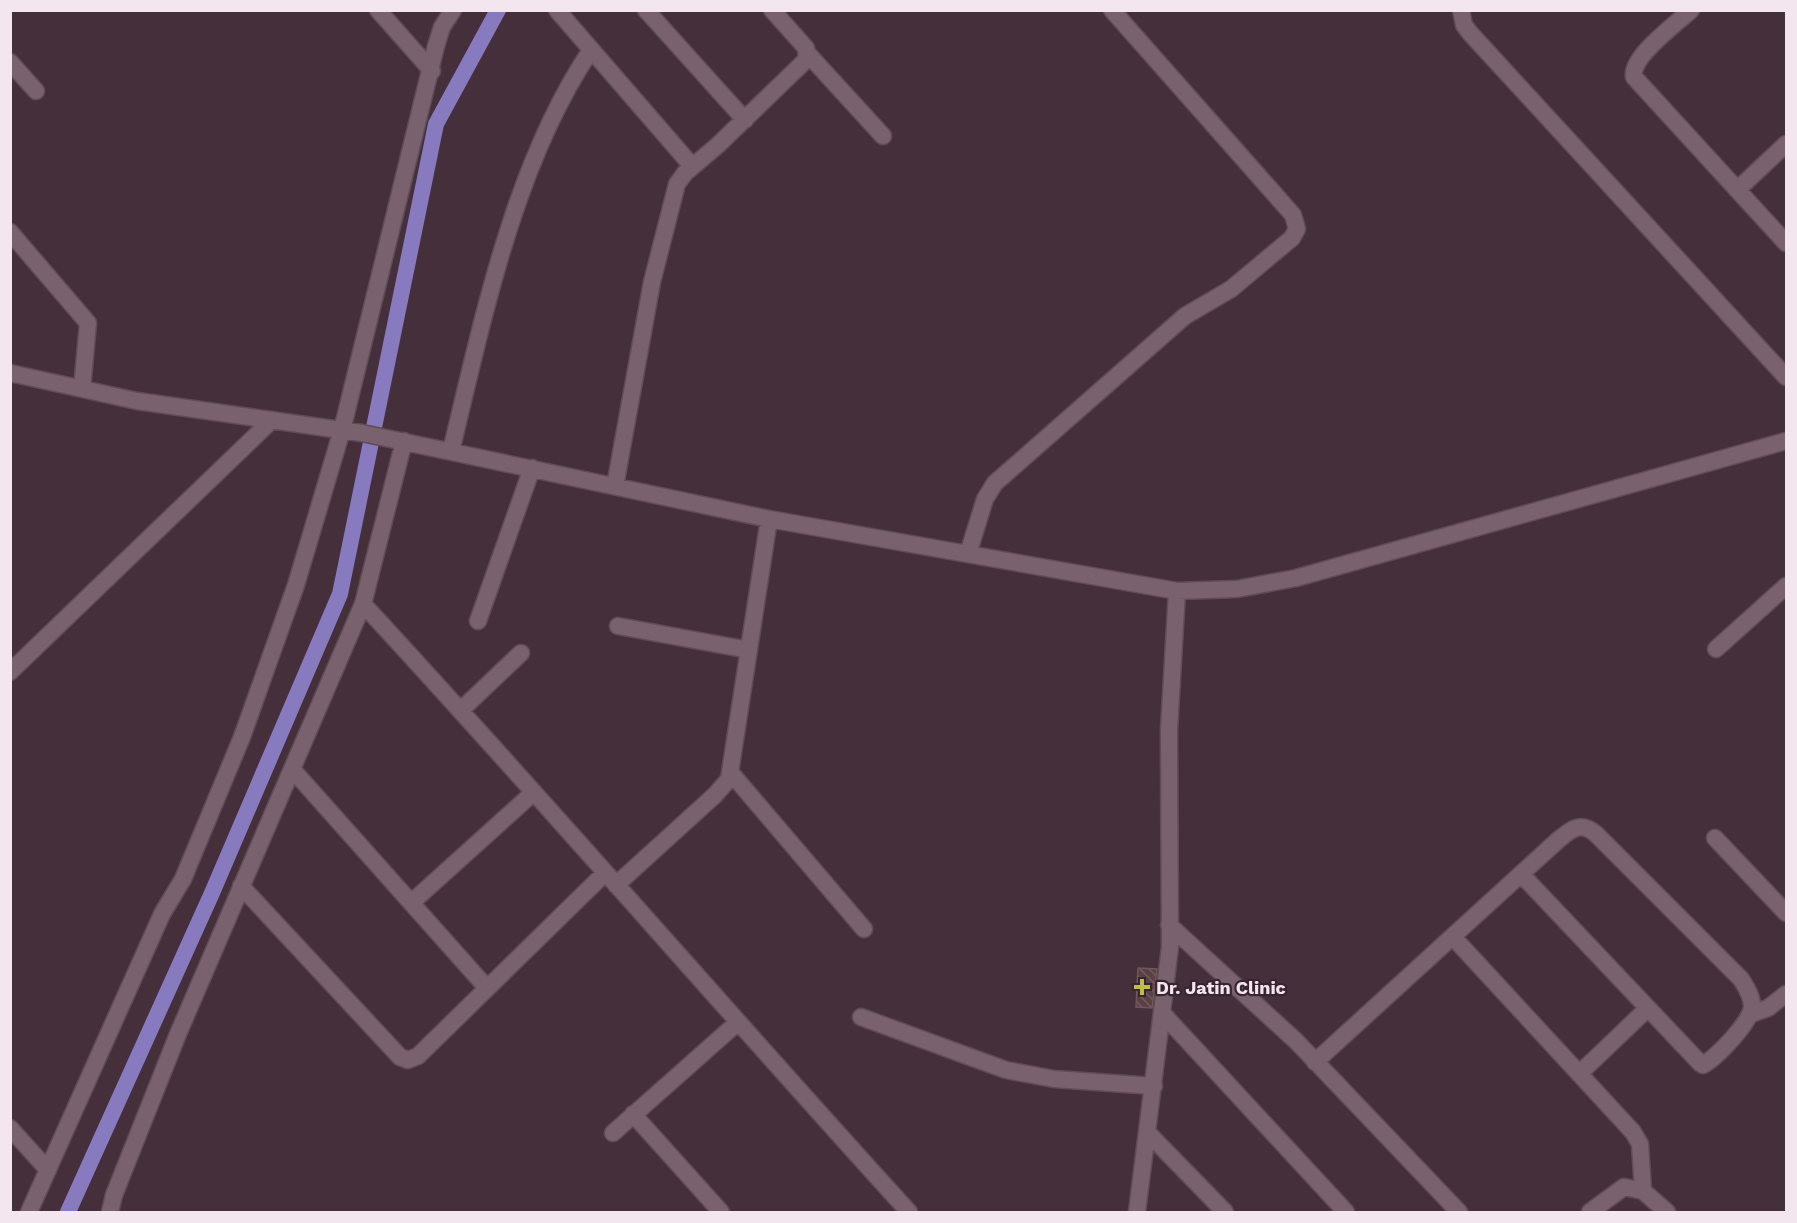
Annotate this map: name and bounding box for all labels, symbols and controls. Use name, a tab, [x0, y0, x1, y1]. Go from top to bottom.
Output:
place label: Dr. Jatin Clinic	[1156, 977, 1286, 998]
marker: Dr. Jatin Clinic	[1133, 978, 1151, 996]

